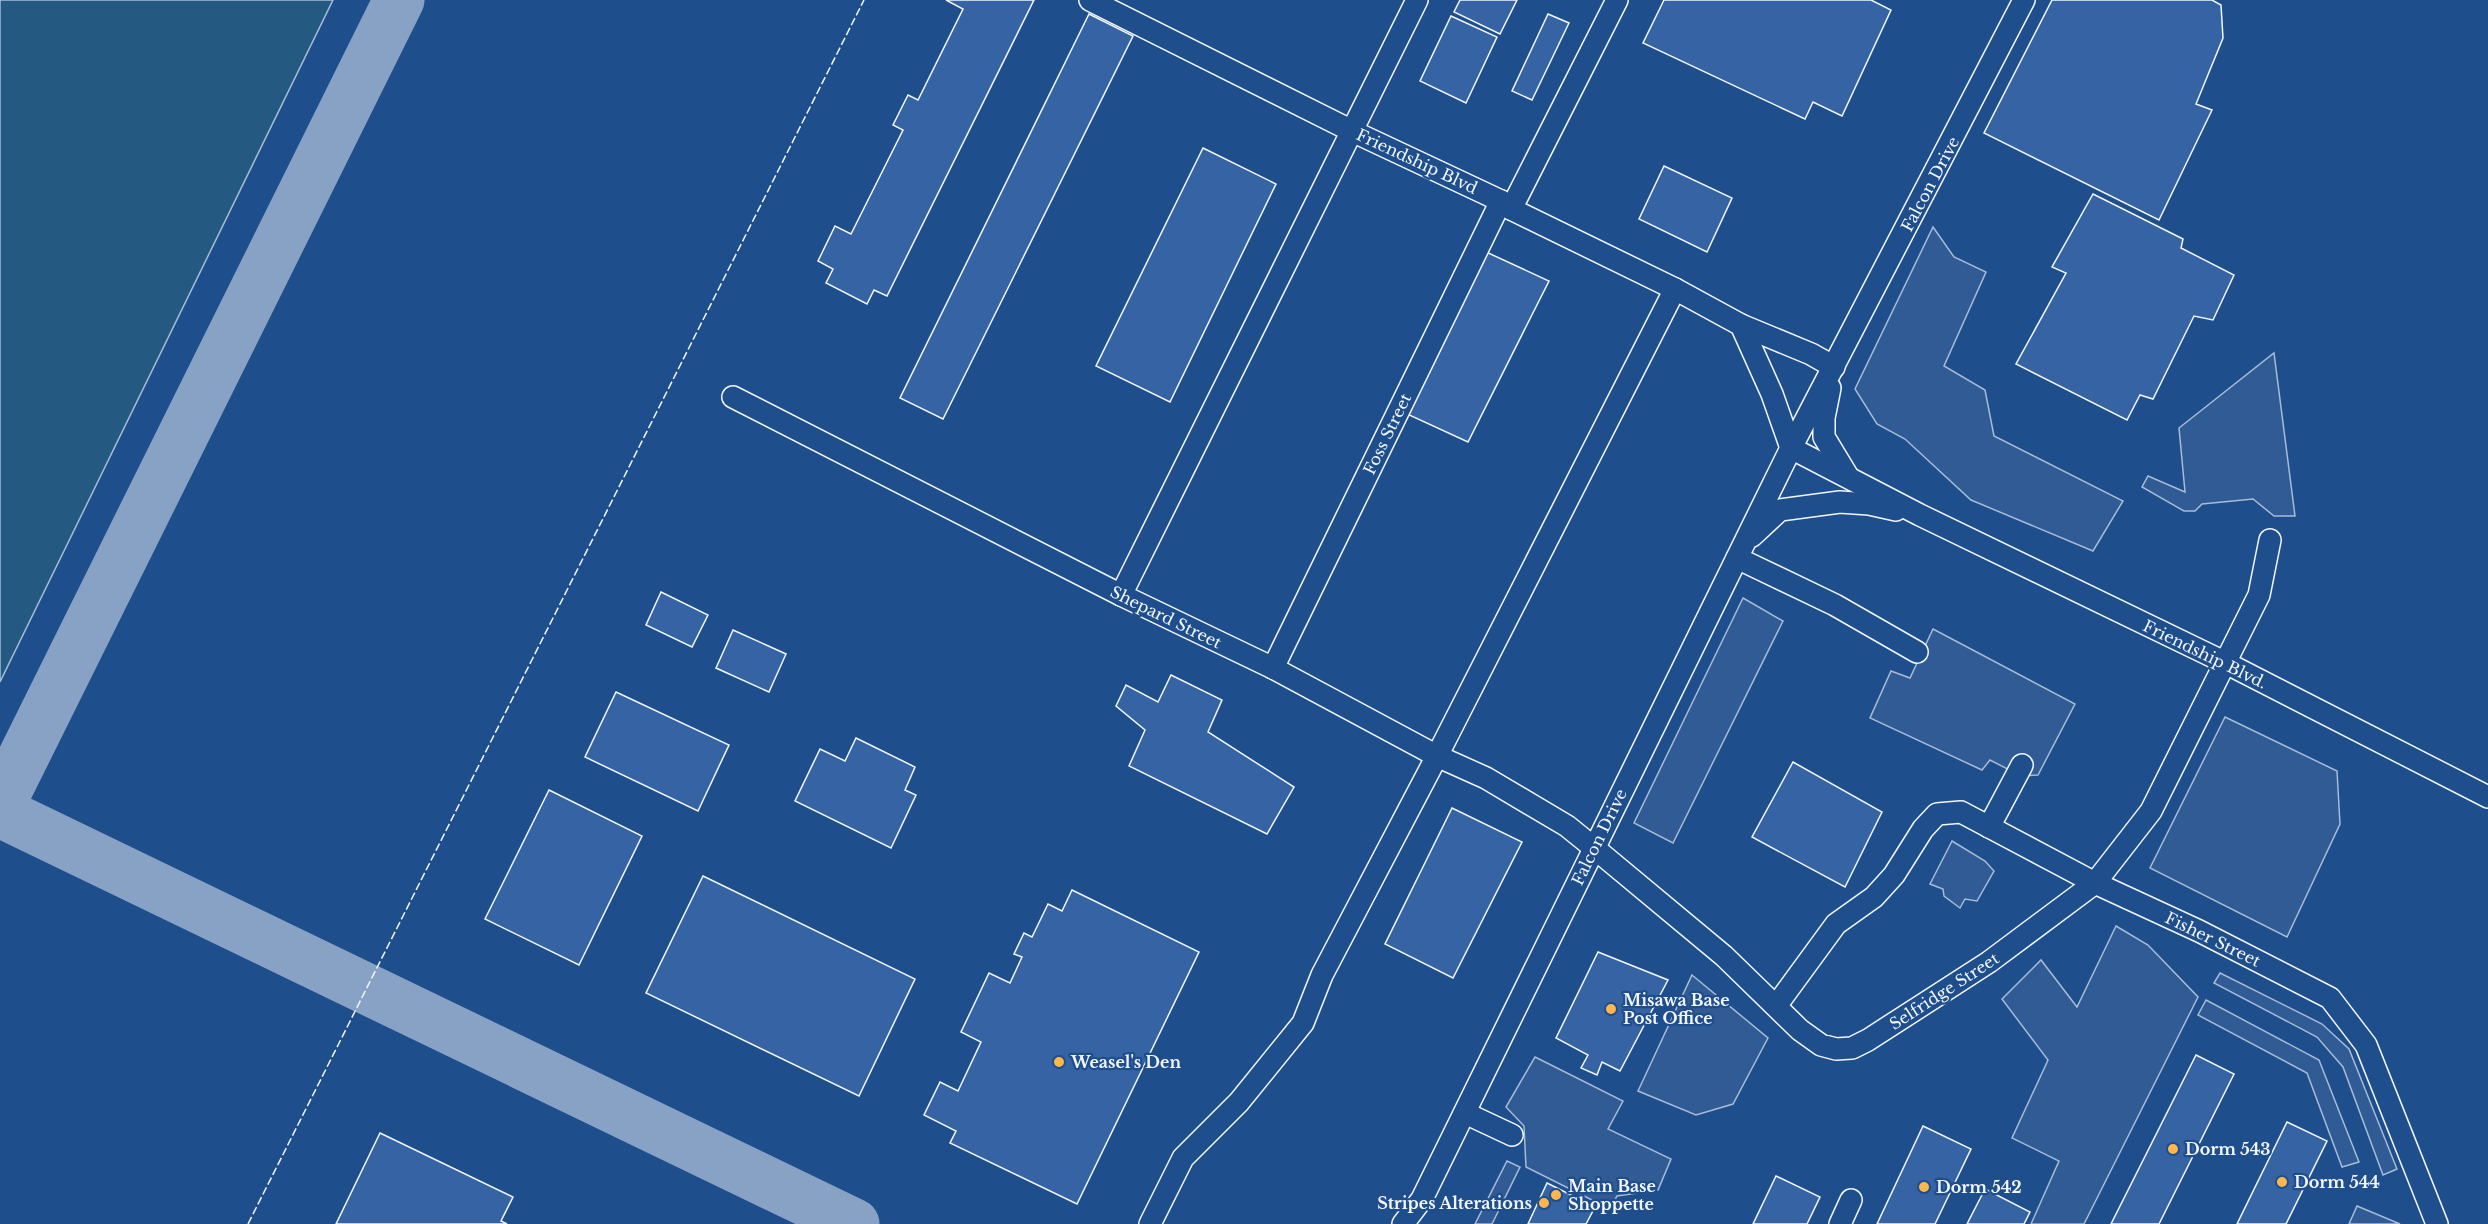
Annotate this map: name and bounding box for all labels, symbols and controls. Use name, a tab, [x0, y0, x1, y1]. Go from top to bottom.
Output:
street label: Friendship Blvd	[1353, 124, 1481, 198]
street label: Falcon Drive	[1897, 133, 1963, 235]
street label: Foss Street	[1359, 390, 1415, 478]
street label: Shepard Street	[1107, 581, 1225, 653]
street label: Friendship Blvd.	[2140, 615, 2270, 693]
street label: Falcon Drive	[1567, 786, 1631, 888]
street label: Fisher Street	[2162, 907, 2264, 971]
street label: Selfridge Street	[1885, 948, 2003, 1034]
place label: Misawa Base Post Office	[1623, 990, 1730, 1028]
marker: Misawa Base Post Office	[1604, 1002, 1618, 1016]
place label: Weasel's Den	[1070, 1052, 1181, 1072]
marker: Weasel's Den	[1052, 1055, 1066, 1069]
place label: Dorm 543	[2185, 1139, 2271, 1159]
marker: Dorm 543	[2166, 1142, 2180, 1156]
place label: Dorm 544	[2294, 1172, 2380, 1192]
marker: Dorm 544	[2275, 1175, 2289, 1189]
place label: Main Base Shoppette	[1568, 1176, 1656, 1214]
place label: Dorm 542	[1936, 1177, 2022, 1197]
marker: Dorm 542	[1917, 1180, 1931, 1194]
marker: Main Base Shoppette	[1549, 1188, 1563, 1202]
place label: Stripes Alterations	[1377, 1193, 1532, 1213]
marker: Stripes Alterations	[1537, 1196, 1551, 1210]

